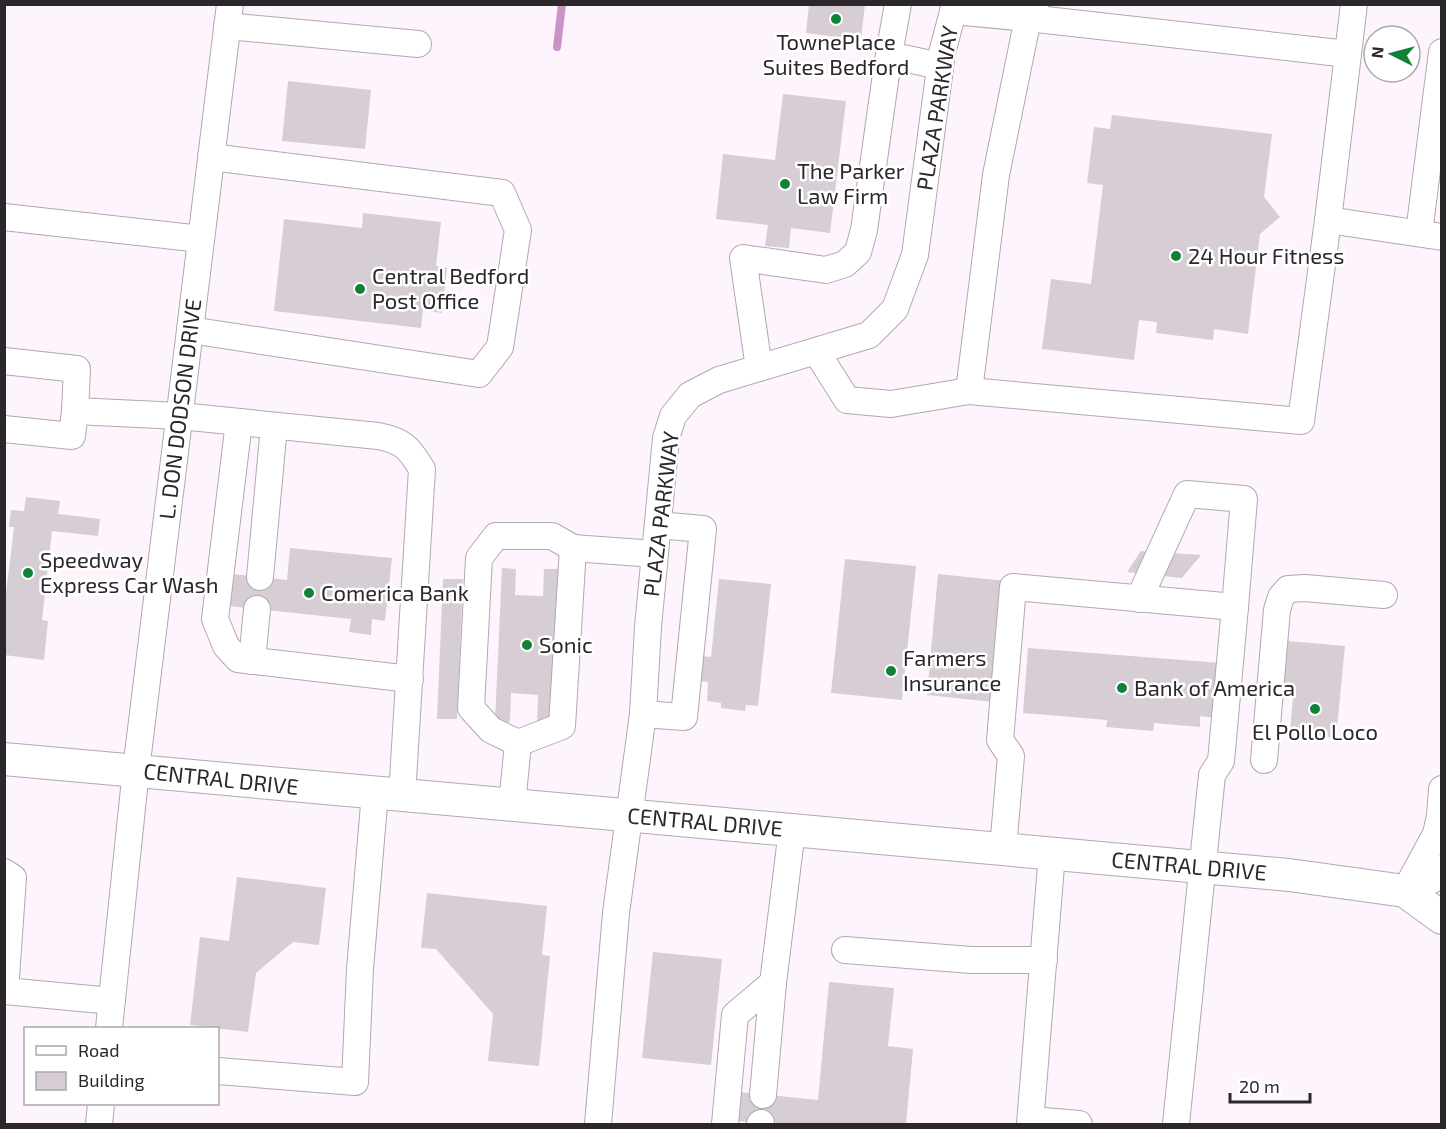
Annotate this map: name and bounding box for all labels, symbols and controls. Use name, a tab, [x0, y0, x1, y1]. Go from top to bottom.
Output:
marker: TownePlace Suites Bedford	[829, 12, 843, 26]
street label: PLAZA PARKWAY	[910, 23, 962, 192]
north arrow	[1362, 24, 1422, 84]
place label: TownePlace Suites Bedford	[763, 28, 909, 79]
text: N	[1367, 46, 1387, 59]
place label: The Parker Law Firm	[797, 157, 905, 208]
marker: The Parker Law Firm	[778, 177, 792, 191]
place label: 24 Hour Fitness	[1188, 242, 1344, 268]
marker: 24 Hour Fitness	[1169, 249, 1183, 263]
place label: Central Bedford Post Office	[372, 262, 529, 313]
marker: Central Bedford Post Office	[353, 282, 367, 296]
street label: L. DON DODSON DRIVE	[153, 297, 205, 521]
street label: PLAZA PARKWAY	[637, 429, 683, 598]
place label: Speedway Express Car Wash	[40, 546, 219, 597]
marker: Speedway Express Car Wash	[21, 566, 35, 580]
place label: Comerica Bank	[321, 579, 469, 605]
marker: Comerica Bank	[302, 586, 316, 600]
place label: Sonic	[539, 631, 593, 657]
marker: Sonic	[520, 638, 534, 652]
place label: Farmers Insurance	[903, 644, 1001, 695]
marker: Farmers Insurance	[884, 664, 898, 678]
place label: Bank of America	[1134, 674, 1295, 700]
marker: Bank of America	[1115, 681, 1129, 695]
marker: El Pollo Loco	[1308, 702, 1322, 716]
place label: El Pollo Loco	[1252, 718, 1378, 744]
street label: CENTRAL DRIVE	[142, 757, 300, 799]
street label: CENTRAL DRIVE	[626, 801, 784, 841]
street label: CENTRAL DRIVE	[1110, 845, 1268, 885]
legend	[24, 1027, 219, 1105]
text: Road	[78, 1039, 119, 1061]
scale bar	[1230, 1066, 1310, 1104]
text: Building	[78, 1069, 145, 1091]
text: 20 m	[1239, 1075, 1280, 1097]

